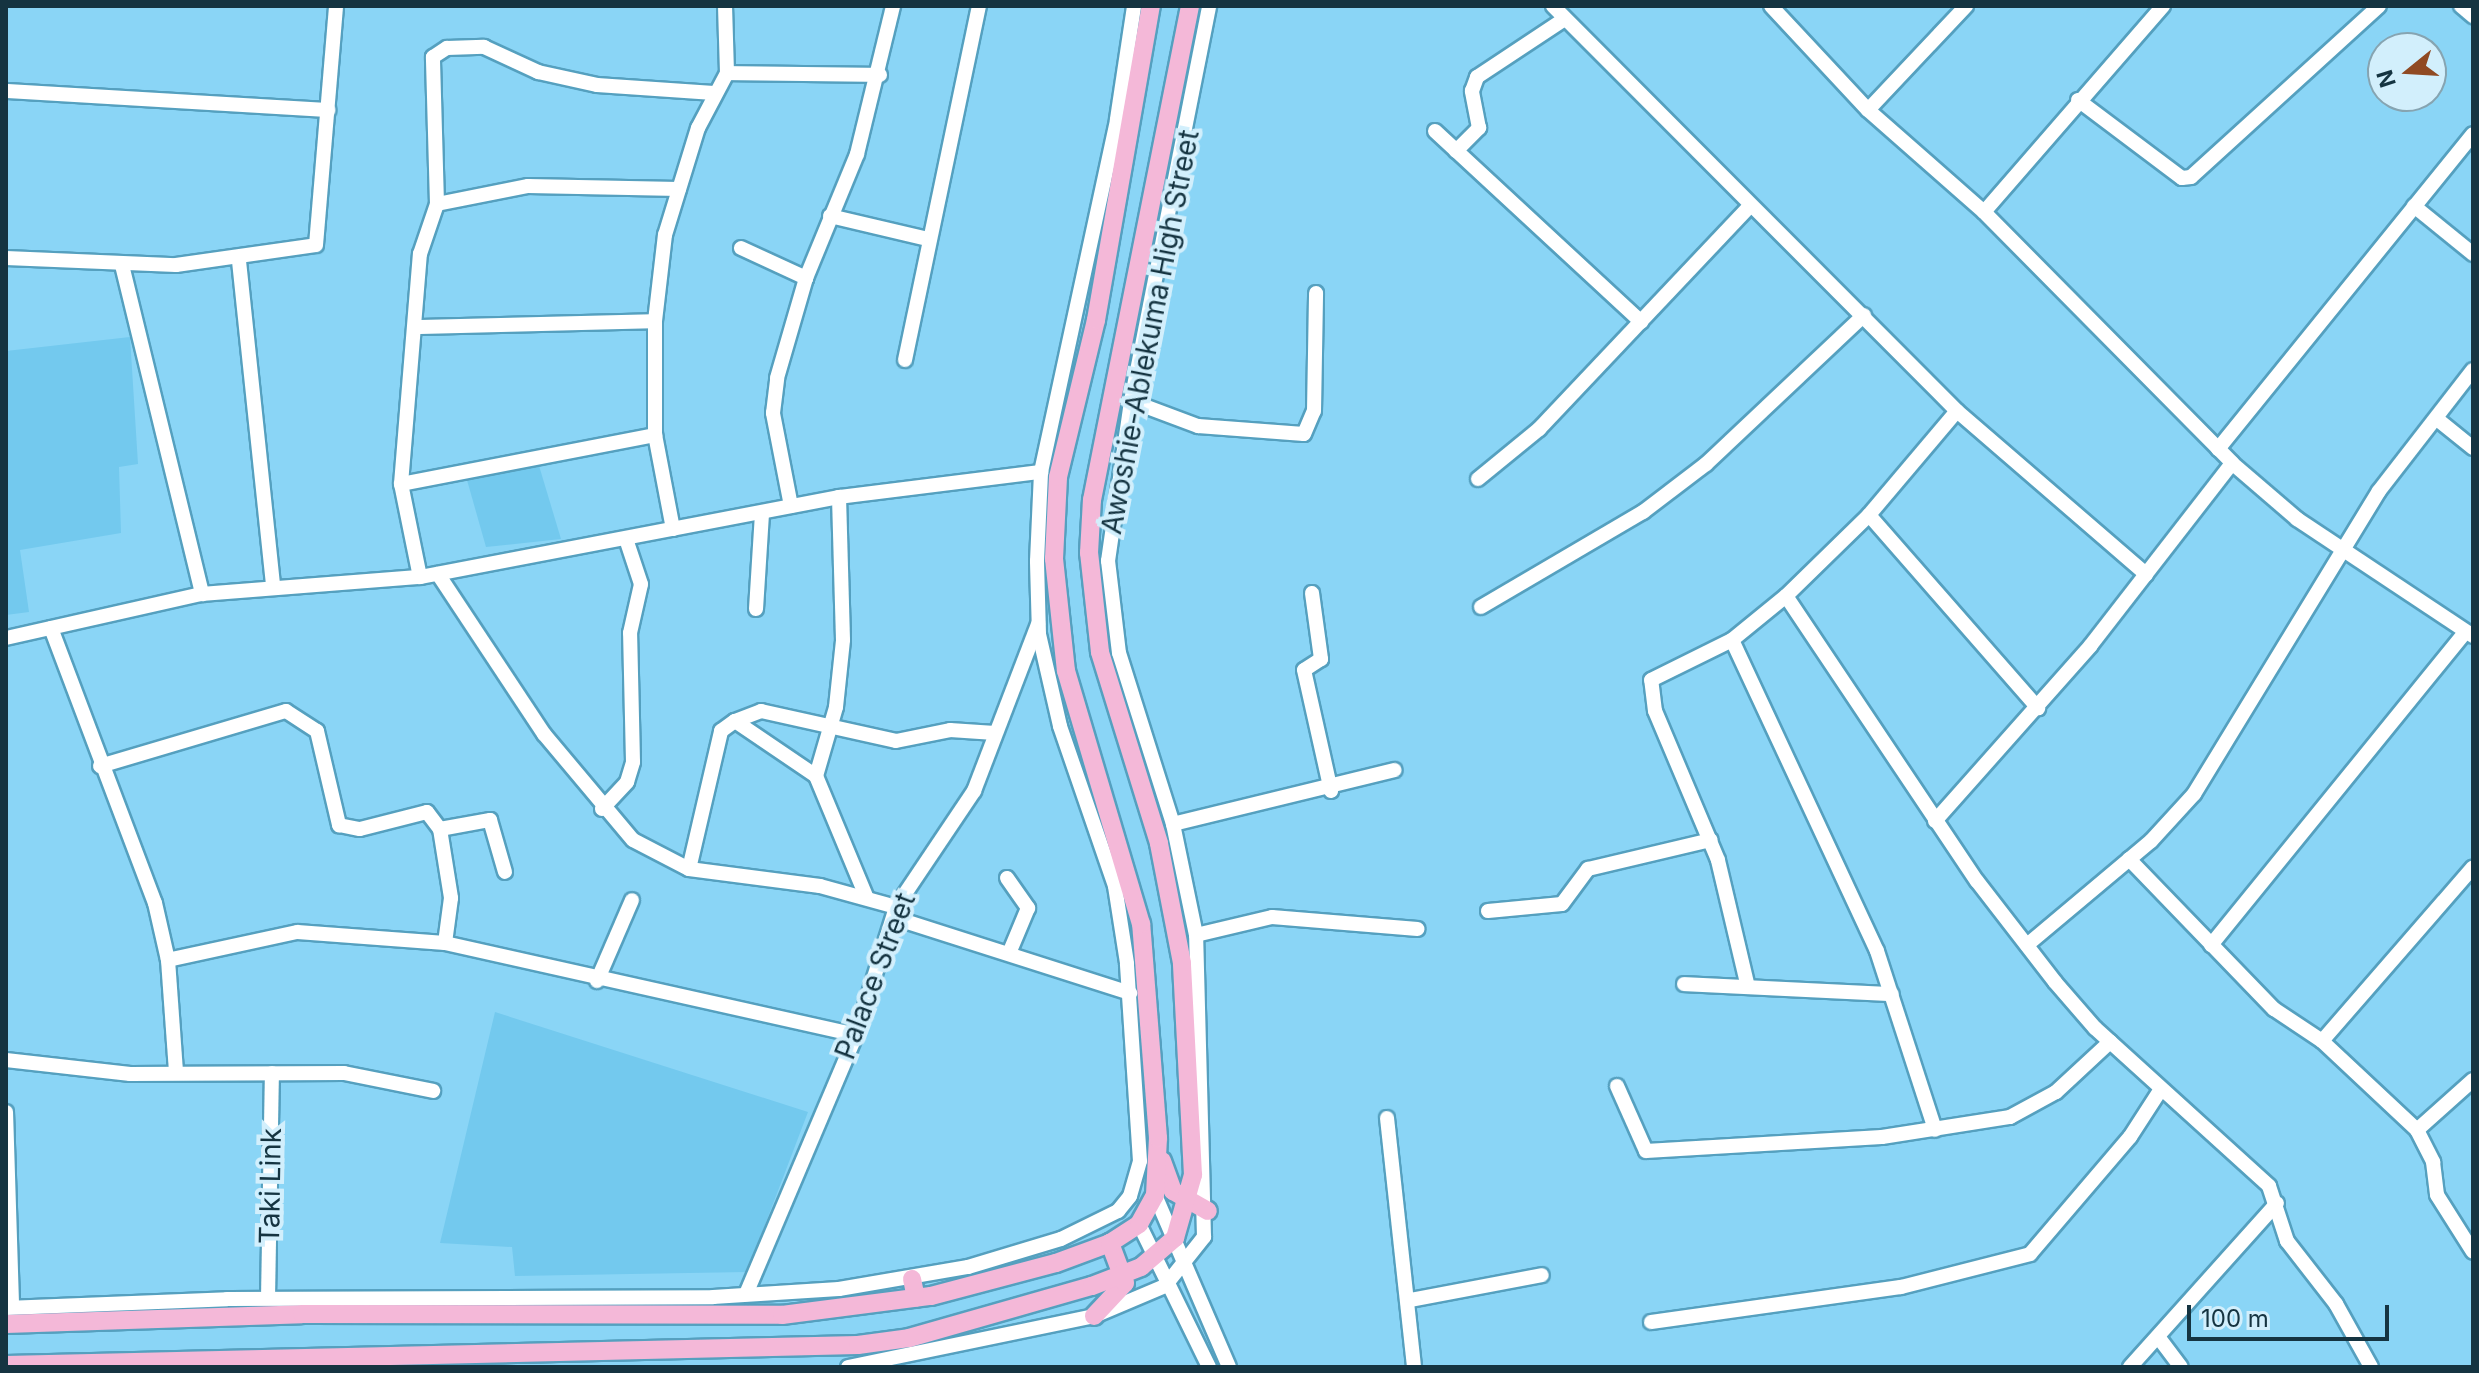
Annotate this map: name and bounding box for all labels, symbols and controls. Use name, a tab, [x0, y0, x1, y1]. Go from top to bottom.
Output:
north arrow	[2367, 32, 2447, 112]
text: N	[2371, 67, 2401, 91]
street label: Awoshie-Ablekuma High Street	[1094, 127, 1206, 537]
street label: Palace Street	[828, 888, 922, 1064]
street label: Taki Link	[252, 1128, 288, 1244]
scale bar	[2191, 1289, 2393, 1339]
text: 100 m	[2201, 1304, 2269, 1333]

